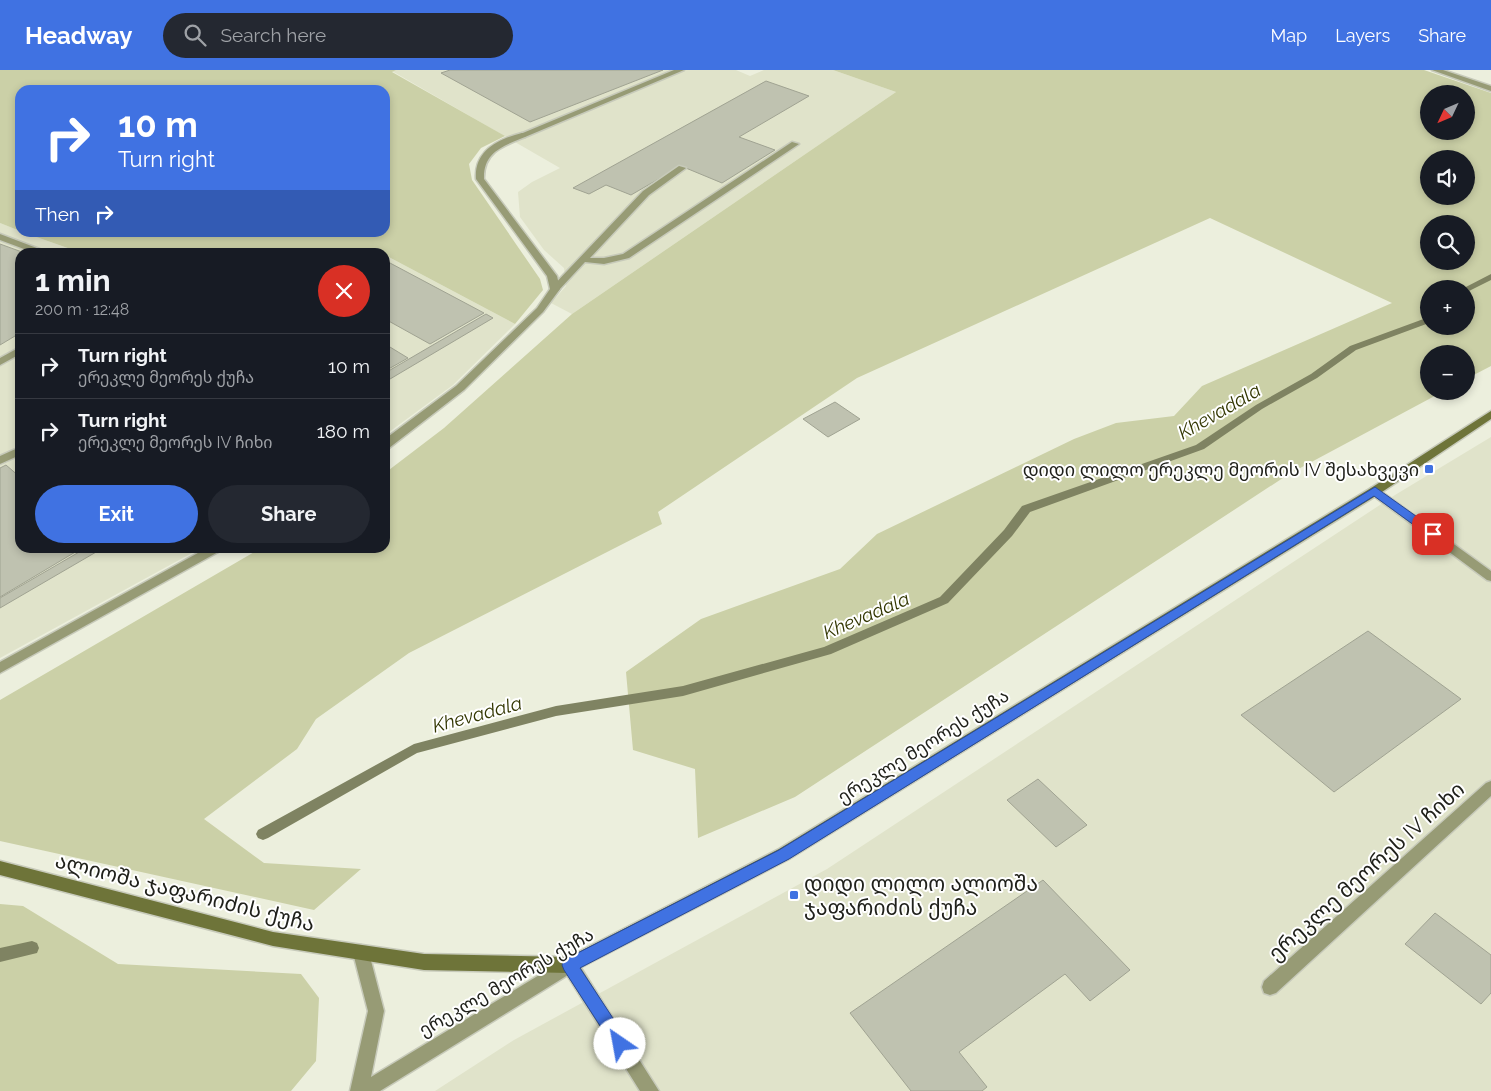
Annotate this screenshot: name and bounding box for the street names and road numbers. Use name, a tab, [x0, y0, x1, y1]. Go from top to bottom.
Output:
street label: ერეკლე მეორეს ქუჩა	[833, 685, 1013, 808]
street label: ერეკლე მეორეს IV ჩიხი	[1263, 776, 1470, 966]
street label: ალიოშა ჯაფარიძის ქუჩა	[53, 848, 317, 937]
street label: ერეკლე მეორეს ქუჩა	[415, 923, 597, 1041]

